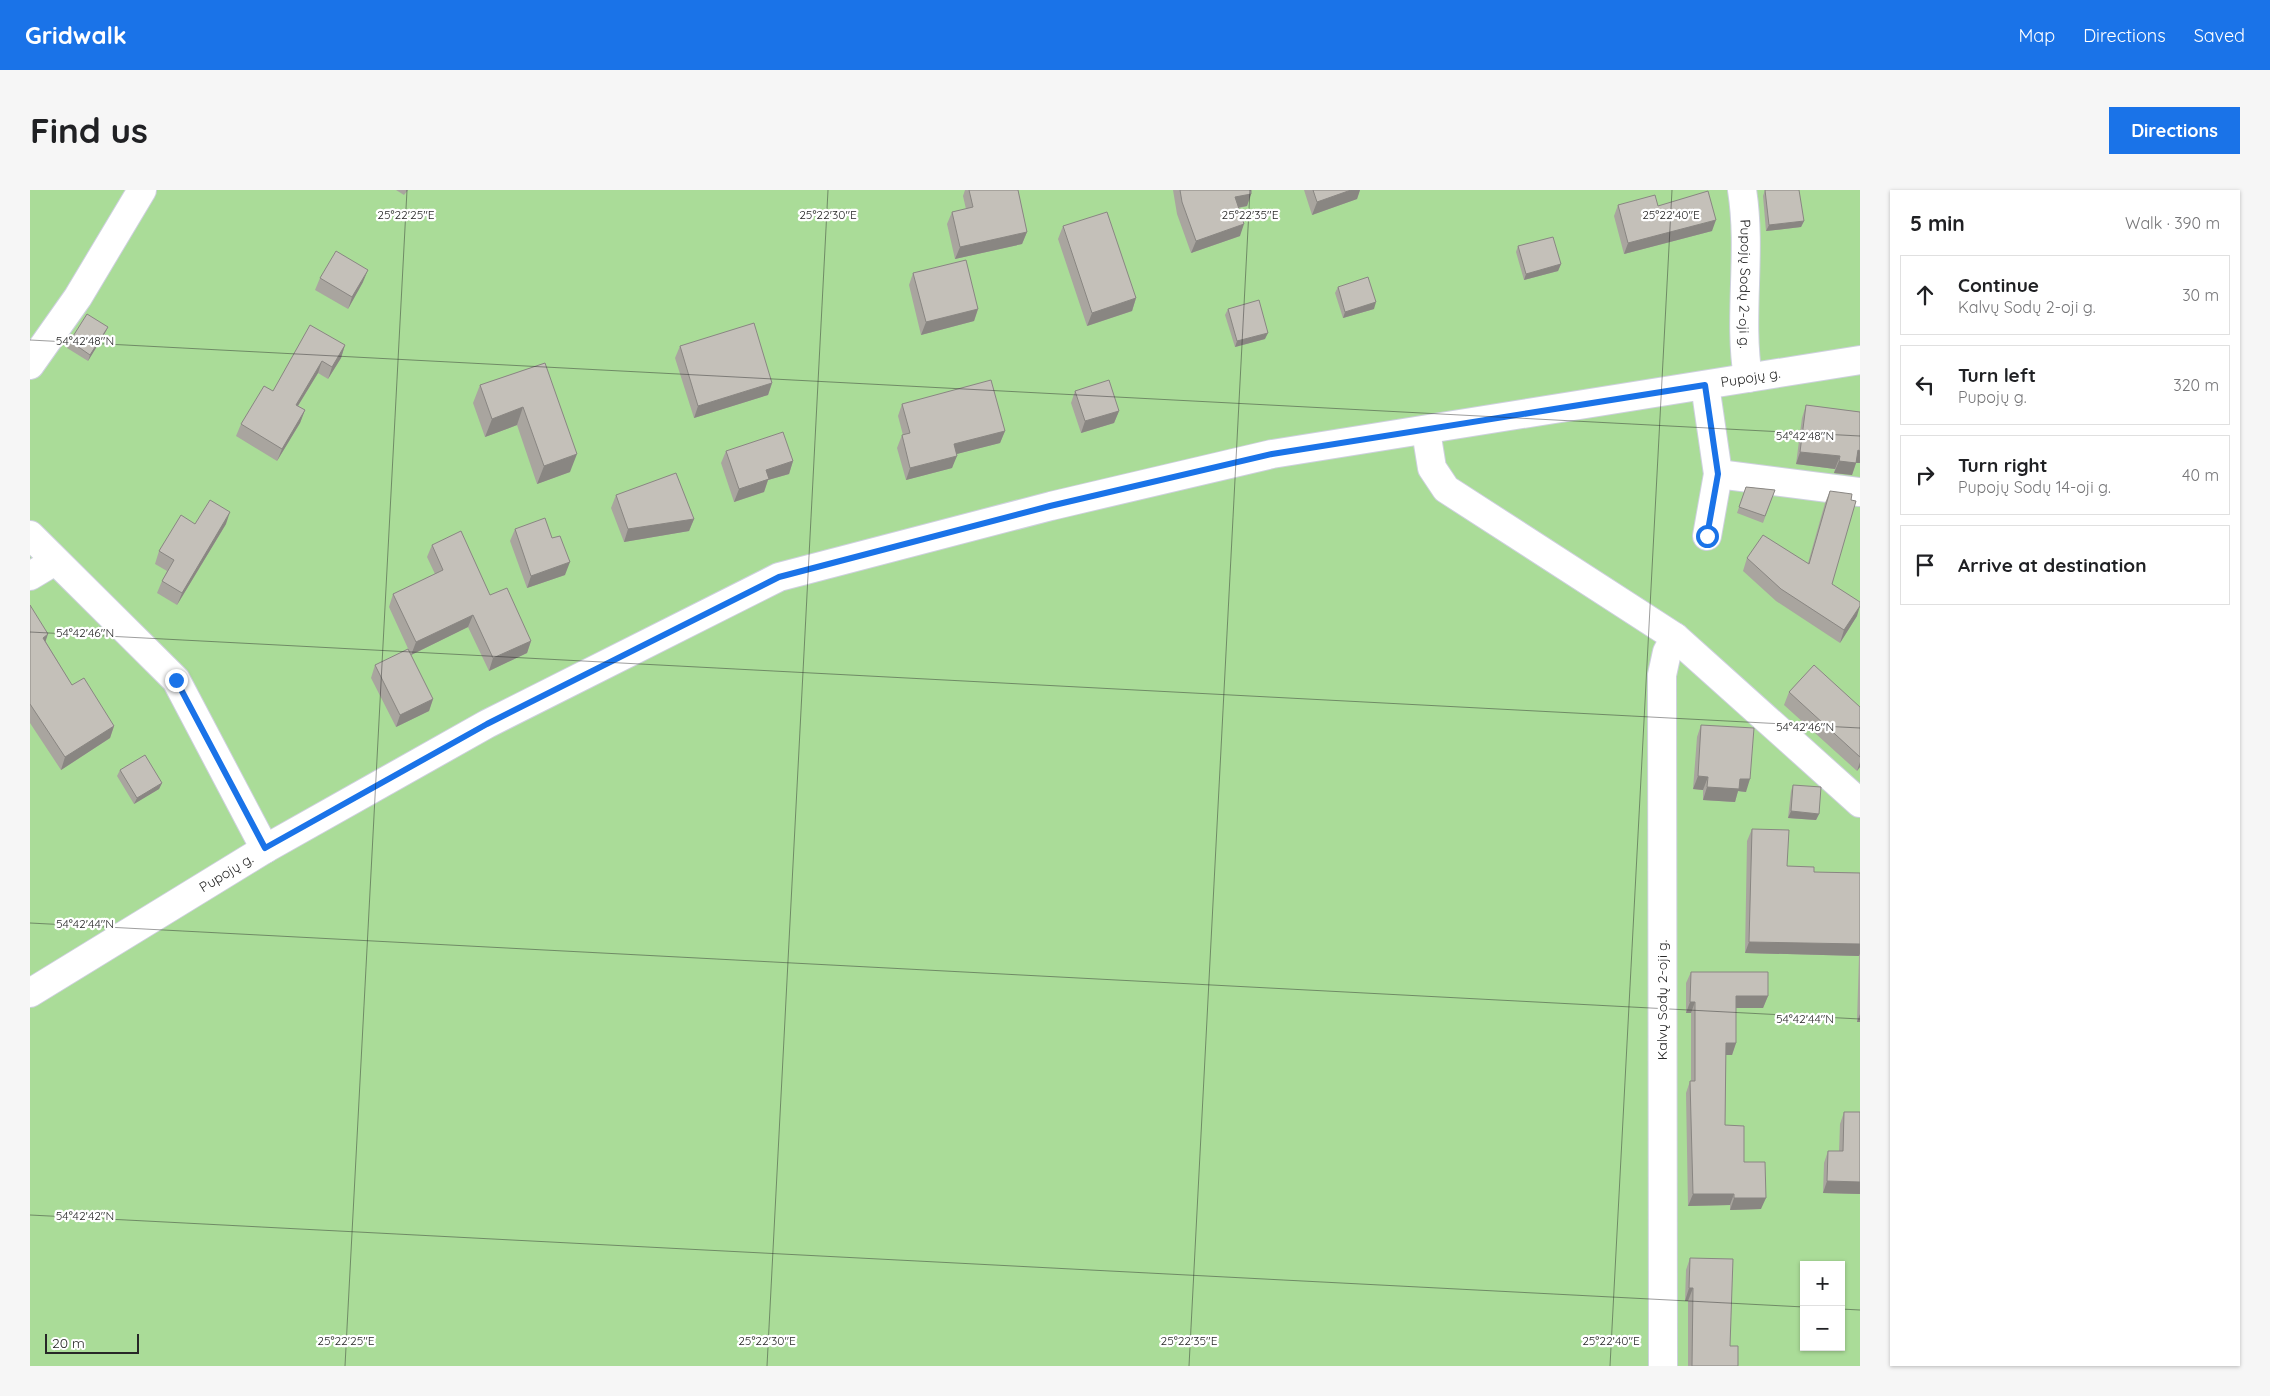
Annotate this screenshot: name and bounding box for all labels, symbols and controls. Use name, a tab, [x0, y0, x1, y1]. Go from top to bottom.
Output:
text: Gridwalk	[25, 20, 127, 50]
text: Map	[2018, 24, 2055, 47]
text: Directions	[2083, 24, 2166, 47]
text: Saved	[2194, 24, 2245, 47]
button: Directions	[2109, 107, 2240, 154]
text: Find us	[30, 108, 148, 152]
text: 25°22'25"E	[377, 207, 435, 222]
text: 25°22'30"E	[799, 207, 857, 222]
text: 25°22'35"E	[1221, 207, 1279, 222]
text: 25°22'40"E	[1642, 207, 1700, 222]
text: 5 min	[1910, 210, 1965, 236]
text: Walk · 390 m	[2125, 213, 2220, 233]
street label: Pupojų Sodų 2-oji g.	[1735, 219, 1755, 349]
text: Continue	[1958, 273, 2039, 297]
icon: ahead	[1911, 281, 1939, 309]
text: 30 m	[2182, 285, 2219, 305]
text: Kalvų Sodų 2-oji g.	[1958, 297, 2096, 317]
text: 54°42'48"N	[56, 333, 114, 348]
text: Turn left	[1958, 363, 2036, 387]
street label: Pupojų g.	[1719, 364, 1782, 391]
icon: left	[1911, 371, 1939, 399]
text: 320 m	[2173, 375, 2219, 395]
text: Pupojų g.	[1958, 387, 2027, 407]
text: 54°42'48"N	[1776, 428, 1834, 443]
text: Turn right	[1958, 453, 2047, 477]
icon: right	[1911, 461, 1939, 489]
text: 40 m	[2182, 465, 2219, 485]
text: Pupojų Sodų 14-oji g.	[1958, 477, 2111, 497]
route start	[1696, 525, 1719, 548]
icon: arrive	[1911, 551, 1939, 579]
text: Arrive at destination	[1958, 553, 2147, 577]
text: 54°42'46"N	[56, 625, 114, 640]
route end	[165, 669, 188, 692]
text: 54°42'46"N	[1776, 719, 1834, 734]
street label: Pupojų g.	[196, 849, 256, 896]
text: 54°42'44"N	[56, 916, 114, 931]
street label: Kalvų Sodų 2-oji g.	[1653, 940, 1671, 1060]
text: 54°42'44"N	[1776, 1011, 1834, 1026]
text: 54°42'42"N	[56, 1208, 114, 1223]
map controls	[1800, 1261, 1845, 1351]
button: +	[1800, 1261, 1845, 1306]
button: −	[1800, 1306, 1845, 1351]
scale bar	[45, 1331, 139, 1354]
text: 25°22'25"E	[317, 1333, 375, 1348]
text: 25°22'30"E	[738, 1333, 796, 1348]
text: 25°22'35"E	[1160, 1333, 1218, 1348]
text: 25°22'40"E	[1582, 1333, 1640, 1348]
text: 20 m	[52, 1334, 85, 1352]

